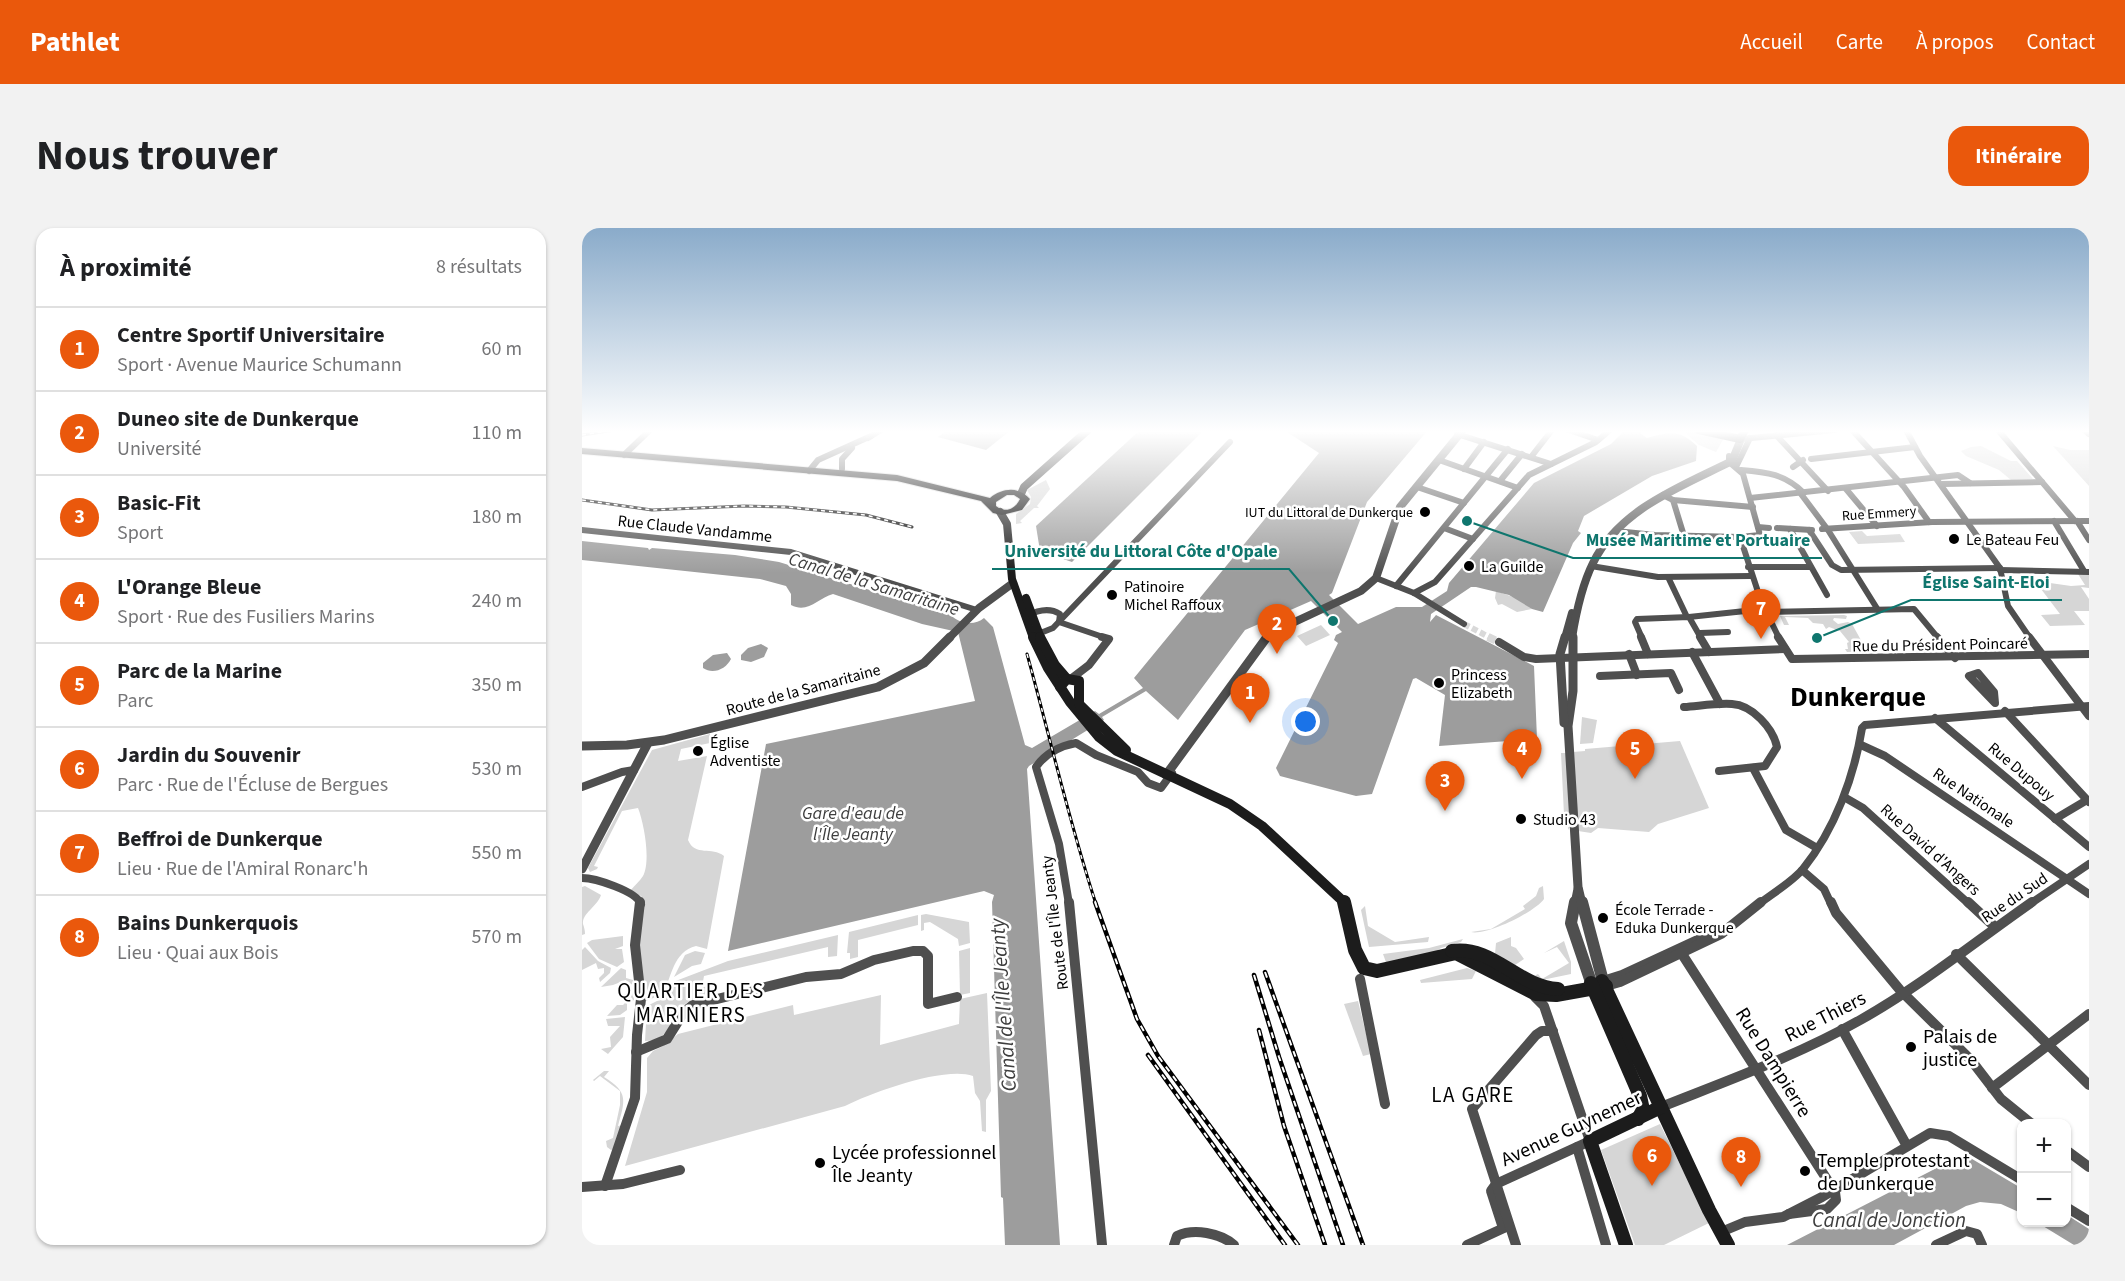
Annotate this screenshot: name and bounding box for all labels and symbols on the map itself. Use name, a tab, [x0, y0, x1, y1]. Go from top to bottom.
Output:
street label: Rue Emmery	[1841, 501, 1917, 527]
place label: IUT du Littoral de Dunkerque	[1245, 503, 1413, 523]
marker: IUT du Littoral de Dunkerque	[1418, 505, 1432, 519]
street label: Rue Claude Vandamme	[617, 510, 773, 548]
callout: Musée Maritime et Portuaire	[1573, 522, 1822, 558]
text: Musée Maritime et Portuaire	[1586, 528, 1810, 553]
place label: Le Bateau Feu	[1966, 529, 2059, 551]
marker: Le Bateau Feu	[1947, 532, 1961, 546]
callout: Université du Littoral Côte d'Opale	[992, 533, 1289, 569]
text: Université du Littoral Côte d'Opale	[1004, 539, 1278, 564]
water label: Canal de la Samaritaine	[785, 547, 963, 622]
place label: La Guilde	[1481, 556, 1544, 578]
marker: La Guilde	[1462, 559, 1476, 573]
callout: Église Saint-Eloi	[1911, 564, 2062, 600]
text: Église Saint-Eloi	[1922, 570, 2050, 595]
place label: Patinoire Michel Raffoux	[1124, 576, 1221, 616]
marker: Patinoire Michel Raffoux	[1105, 588, 1119, 602]
pin: 7	[1742, 590, 1780, 639]
pin: 2	[1258, 604, 1296, 654]
street label: Rue du Président Poincaré	[1852, 632, 2028, 658]
street label: Route de la Samaritaine	[724, 659, 883, 721]
place label: Princess Elizabeth	[1451, 664, 1513, 704]
pin: 1	[1230, 674, 1270, 723]
marker: Princess Elizabeth	[1432, 676, 1446, 690]
district label: Dunkerque	[1790, 677, 1926, 717]
your location	[1291, 707, 1320, 736]
pin: 4	[1502, 730, 1542, 779]
pin: 5	[1616, 730, 1654, 779]
place label: Église Adventiste	[710, 732, 781, 772]
street label: Rue Dupouy	[1983, 737, 2060, 807]
marker: Église Adventiste	[691, 744, 705, 758]
pin: 3	[1426, 762, 1464, 811]
street label: Rue Nationale	[1928, 762, 2019, 833]
street label: Rue David d'Angers	[1876, 799, 1985, 901]
water label: Gare d'eau de l'Île Jeanty	[802, 801, 904, 847]
place label: Studio 43	[1533, 809, 1596, 831]
marker: Studio 43	[1514, 812, 1528, 826]
street label: Route de l'Île Jeanty	[1036, 854, 1074, 991]
street label: Rue du Sud	[1977, 867, 2052, 928]
place label: École Terrade - Eduka Dunkerque	[1615, 899, 1734, 939]
marker: École Terrade - Eduka Dunkerque	[1596, 911, 1610, 925]
water label: Canal de l'Île Jeanty	[982, 916, 1024, 1092]
district label: QUARTIER DES MARINIERS	[617, 976, 765, 1030]
street label: Rue Thiers	[1780, 984, 1871, 1049]
street label: Rue Dampierre	[1728, 1002, 1818, 1123]
place label: Palais de justice	[1922, 1023, 1997, 1074]
marker: Palais de justice	[1904, 1040, 1918, 1054]
district label: LA GARE	[1431, 1080, 1515, 1110]
street label: Avenue Guynemer	[1496, 1084, 1646, 1174]
pin: 6	[1632, 1136, 1672, 1186]
pin: 8	[1722, 1138, 1760, 1187]
place label: Lycée professionnel Île Jeanty	[831, 1139, 996, 1190]
place label: Temple protestant de Dunkerque	[1817, 1147, 1970, 1198]
marker: Lycée professionnel Île Jeanty	[813, 1156, 827, 1170]
marker: Temple protestant de Dunkerque	[1798, 1164, 1812, 1178]
water label: Canal de Jonction	[1812, 1205, 1966, 1235]

